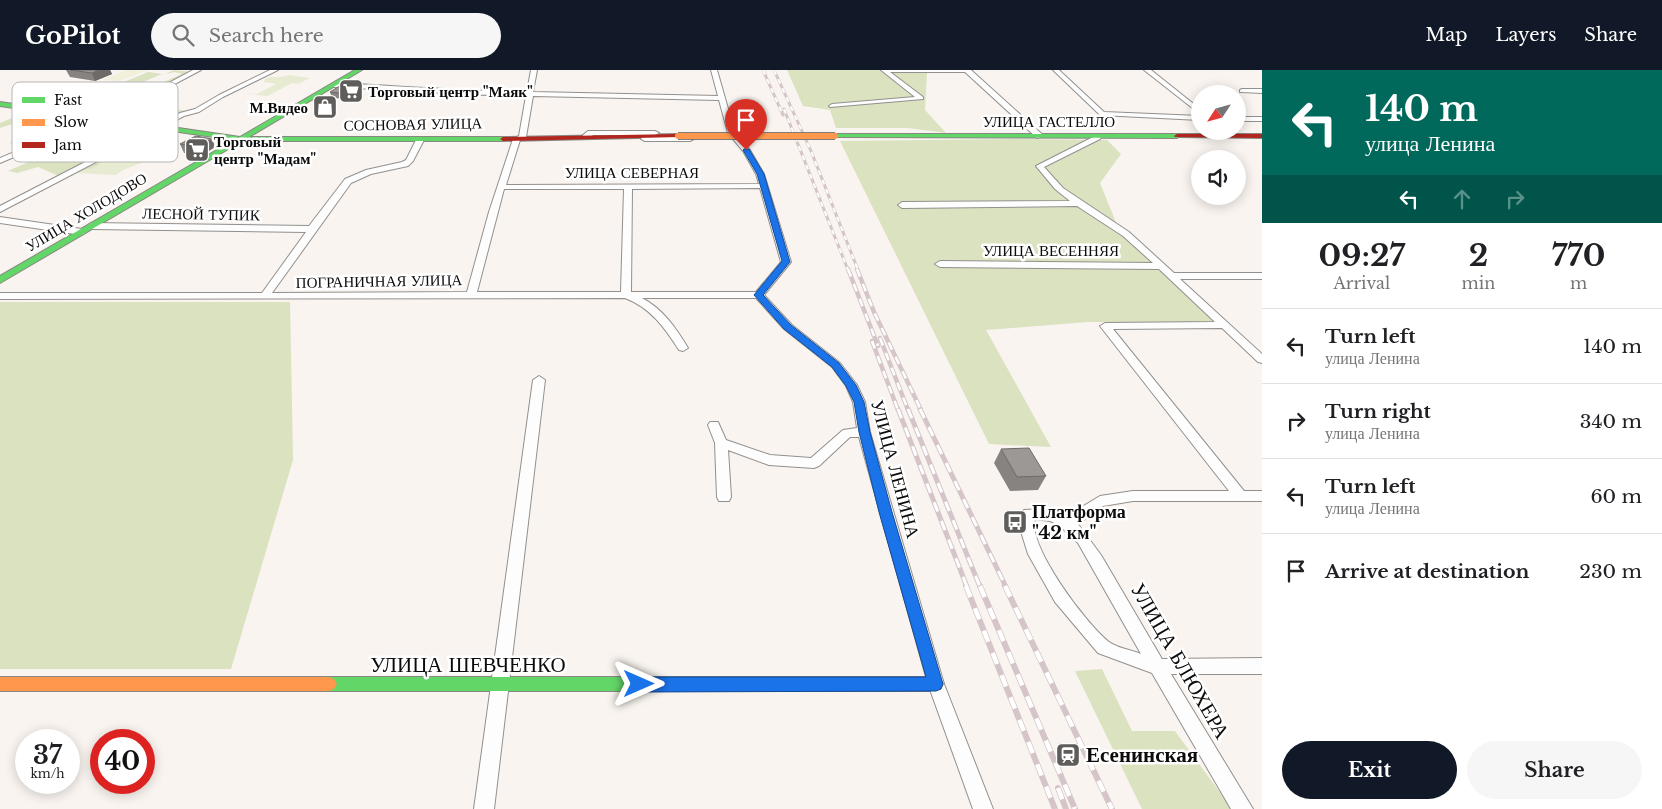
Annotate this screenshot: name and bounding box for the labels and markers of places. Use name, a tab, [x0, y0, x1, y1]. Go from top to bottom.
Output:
supermarket icon: Торговый центр "Маяк"	[338, 78, 364, 104]
place label: Торговый центр "Маяк"	[368, 82, 533, 101]
shop icon: М.Видео	[312, 94, 338, 120]
place label: М.Видео	[250, 98, 308, 117]
pin	[725, 99, 767, 150]
place label: Торговый центр "Мадам"	[214, 132, 316, 168]
supermarket icon: Торговый центр "Мадам"	[184, 137, 210, 163]
place label: Платформа "42 км"	[1032, 501, 1126, 544]
bus stop icon: Платформа "42 км"	[1002, 509, 1028, 535]
station icon: Есенинская	[1055, 742, 1081, 768]
place label: Есенинская	[1086, 742, 1198, 768]

